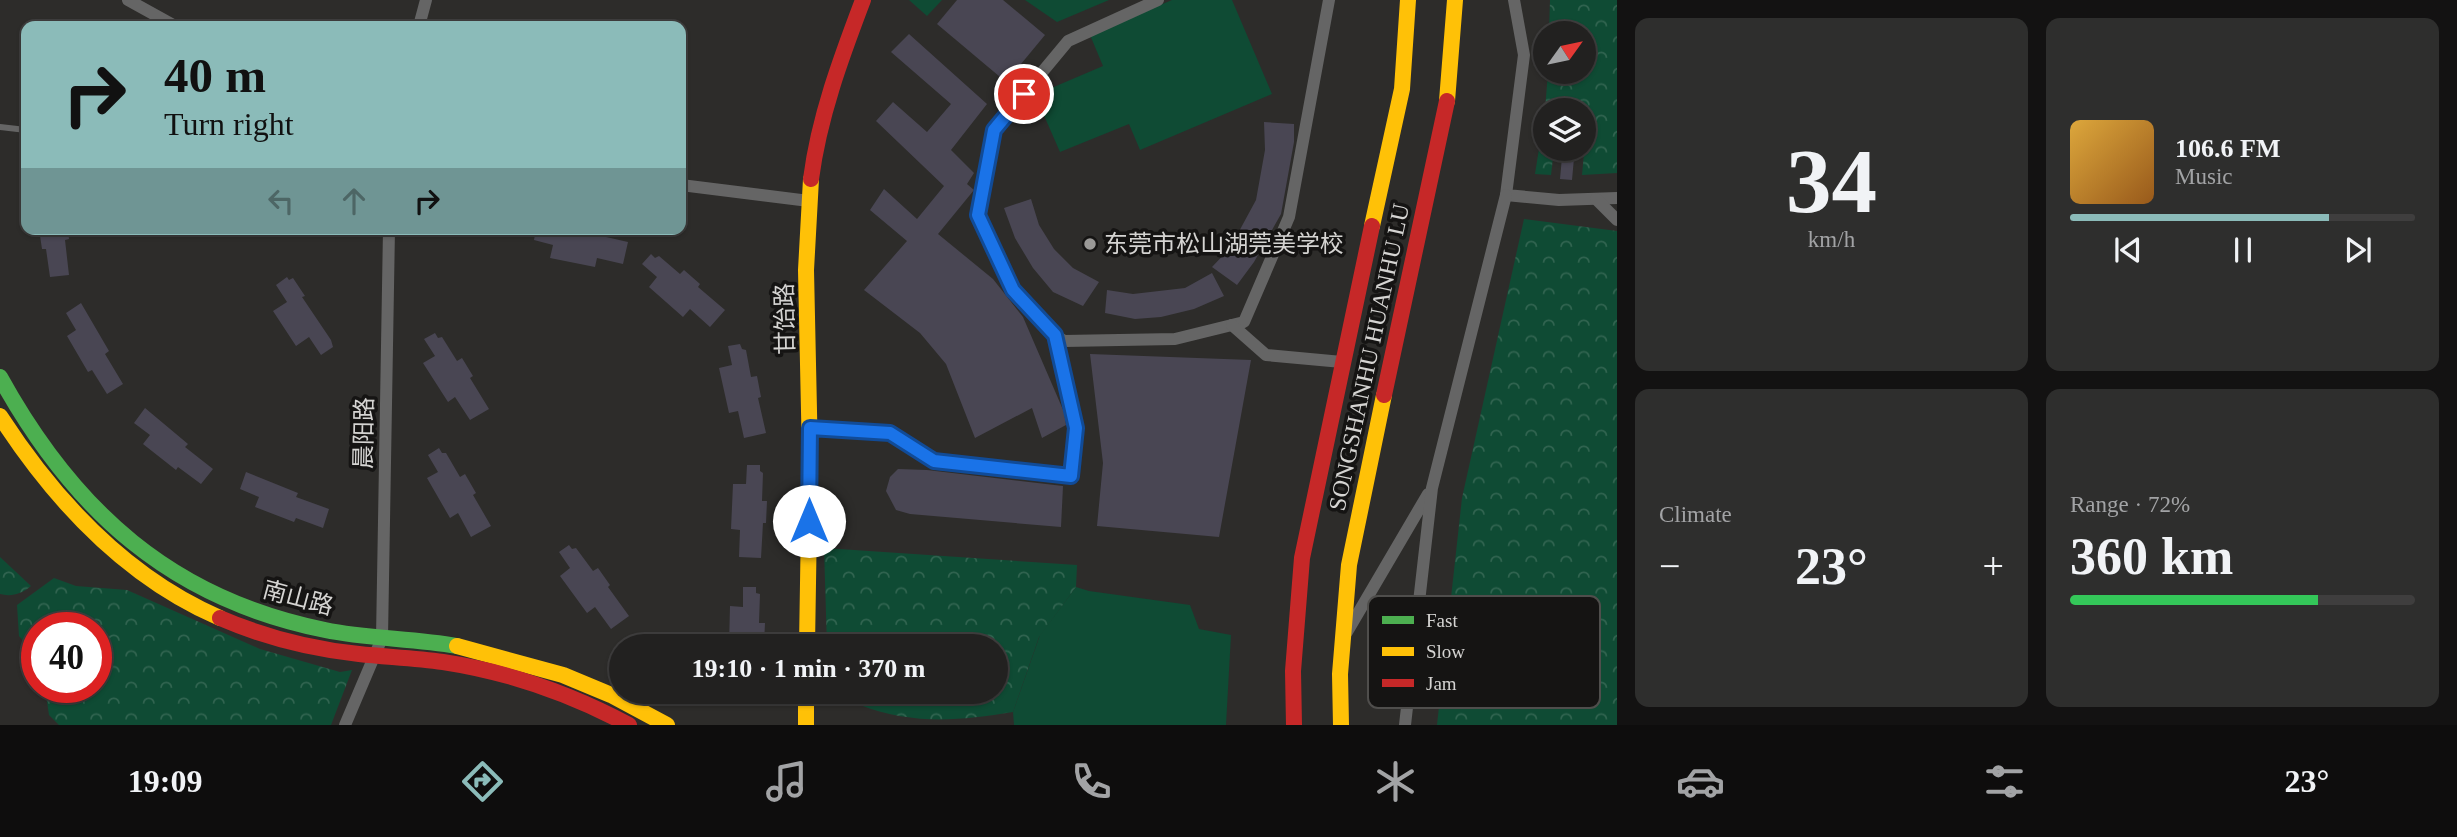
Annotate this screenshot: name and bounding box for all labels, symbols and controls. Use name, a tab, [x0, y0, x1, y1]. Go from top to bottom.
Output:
north arrow	[1533, 21, 1596, 84]
map controls	[1533, 21, 1596, 161]
text: 40 m	[164, 48, 266, 103]
icon: right	[49, 49, 140, 140]
pin	[994, 64, 1054, 124]
icon: arrive	[1005, 75, 1043, 113]
button: layers	[1533, 98, 1596, 161]
text: Turn right	[164, 106, 294, 142]
text: 34	[1786, 131, 1877, 232]
text: 106.6 FM	[2175, 134, 2280, 163]
text: Music	[2175, 164, 2233, 189]
icon: left	[262, 182, 300, 220]
icon: ahead	[335, 182, 373, 220]
icon: right	[408, 182, 446, 220]
street label: SONGSHANHU HUANHU LU	[1324, 201, 1414, 513]
text: km/h	[1808, 227, 1855, 252]
place label: 东莞市松山湖莞美学校	[1104, 231, 1344, 257]
icon: previous	[2109, 231, 2147, 269]
icon: pause	[2224, 231, 2262, 269]
icon: next	[2339, 231, 2377, 269]
marker: 东莞市松山湖莞美学校	[1082, 236, 1098, 252]
street label: 甘饴路	[771, 283, 799, 355]
street label: 晨阳路	[350, 397, 378, 469]
position arrow	[772, 484, 846, 558]
text: Range · 72%	[2070, 492, 2190, 517]
text: Climate	[1659, 502, 1732, 527]
text: 360 km	[2070, 528, 2233, 585]
text: 23°	[1795, 538, 1868, 595]
text: −	[1659, 545, 1680, 587]
text: +	[1983, 545, 2004, 587]
street label: 南山路	[260, 576, 336, 620]
legend	[1368, 596, 1600, 708]
text: Fast	[1426, 610, 1458, 631]
speed limit sign: 40	[21, 612, 112, 703]
text: Slow	[1426, 641, 1465, 662]
text: 19:10 · 1 min · 370 m	[692, 654, 926, 683]
text: Jam	[1426, 673, 1457, 694]
icon: directions	[458, 757, 507, 806]
icon: music	[762, 757, 811, 806]
icon: phone	[1067, 757, 1116, 806]
icon: climate	[1371, 757, 1420, 806]
icon: car	[1676, 757, 1725, 806]
icon: filters	[1980, 757, 2029, 806]
text: 19:09	[128, 763, 202, 799]
text: 23°	[2284, 763, 2329, 799]

